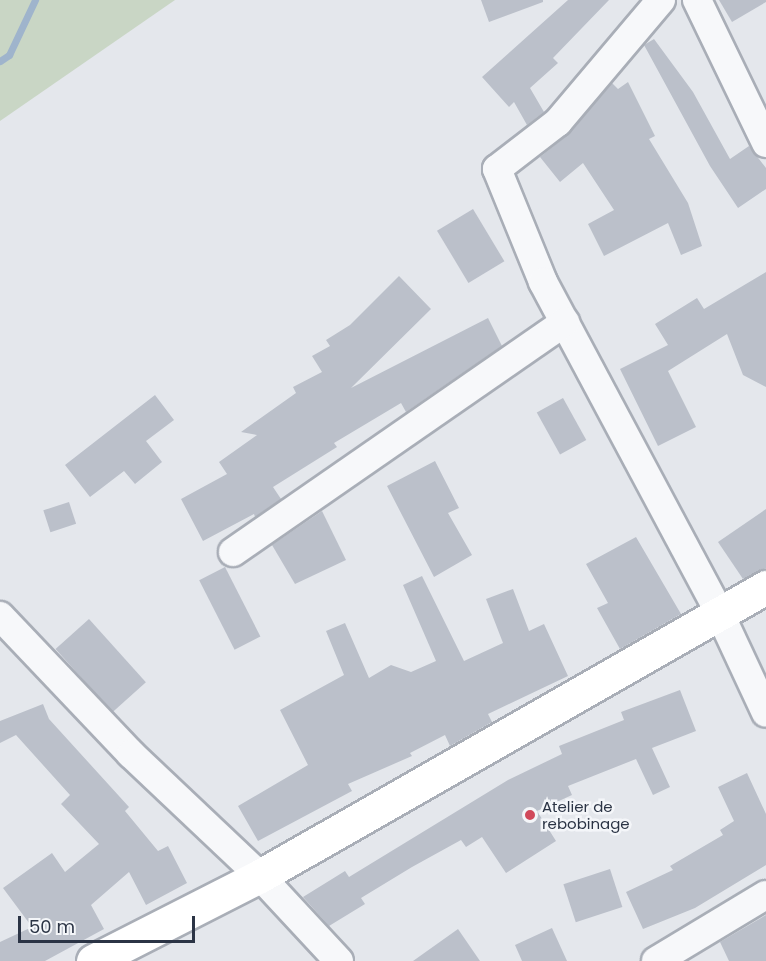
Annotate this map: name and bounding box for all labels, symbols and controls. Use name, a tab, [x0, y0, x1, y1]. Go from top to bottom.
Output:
place label: Atelier de rebobinage	[542, 797, 630, 832]
marker: Atelier de rebobinage	[523, 808, 537, 822]
scale bar	[21, 904, 198, 942]
text: 50 m	[29, 914, 75, 939]

